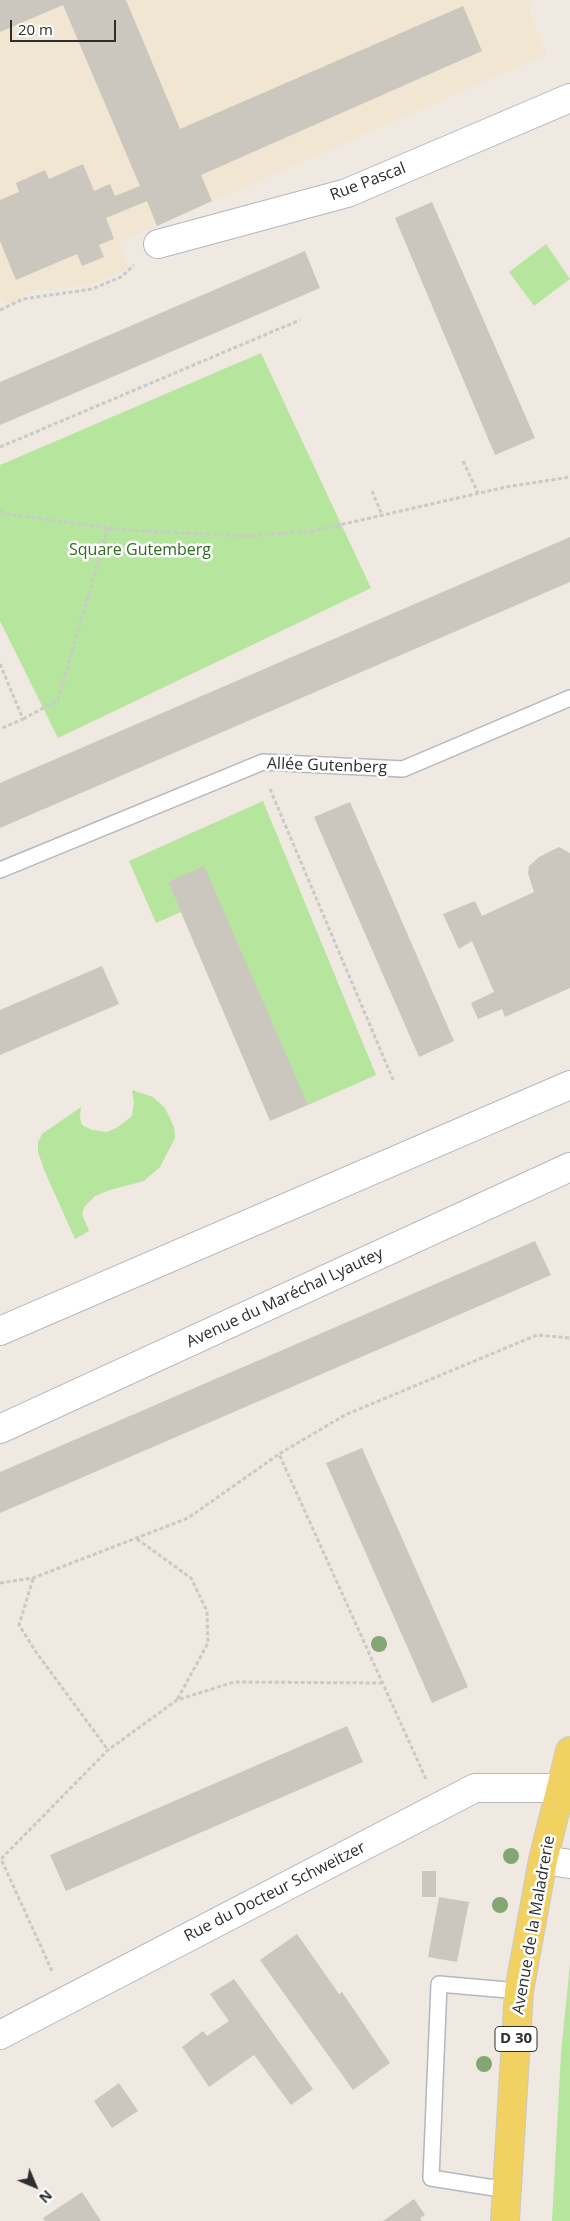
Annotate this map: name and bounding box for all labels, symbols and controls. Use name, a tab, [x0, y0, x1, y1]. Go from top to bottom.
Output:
scale bar	[12, 10, 119, 42]
text: 20 m	[18, 19, 53, 39]
street label: Rue Pascal	[327, 159, 409, 205]
park label: Square Gutemberg	[69, 540, 211, 560]
street label: Allée Gutenberg	[267, 754, 387, 778]
street label: Avenue du Maréchal Lyautey	[184, 1244, 386, 1352]
street label: Avenue de la Maladrerie	[509, 1834, 559, 2016]
street label: Rue du Docteur Schweitzer	[181, 1838, 369, 1946]
road number: D 30	[495, 2026, 537, 2052]
north arrow	[10, 2161, 60, 2211]
text: N	[35, 2186, 57, 2208]

